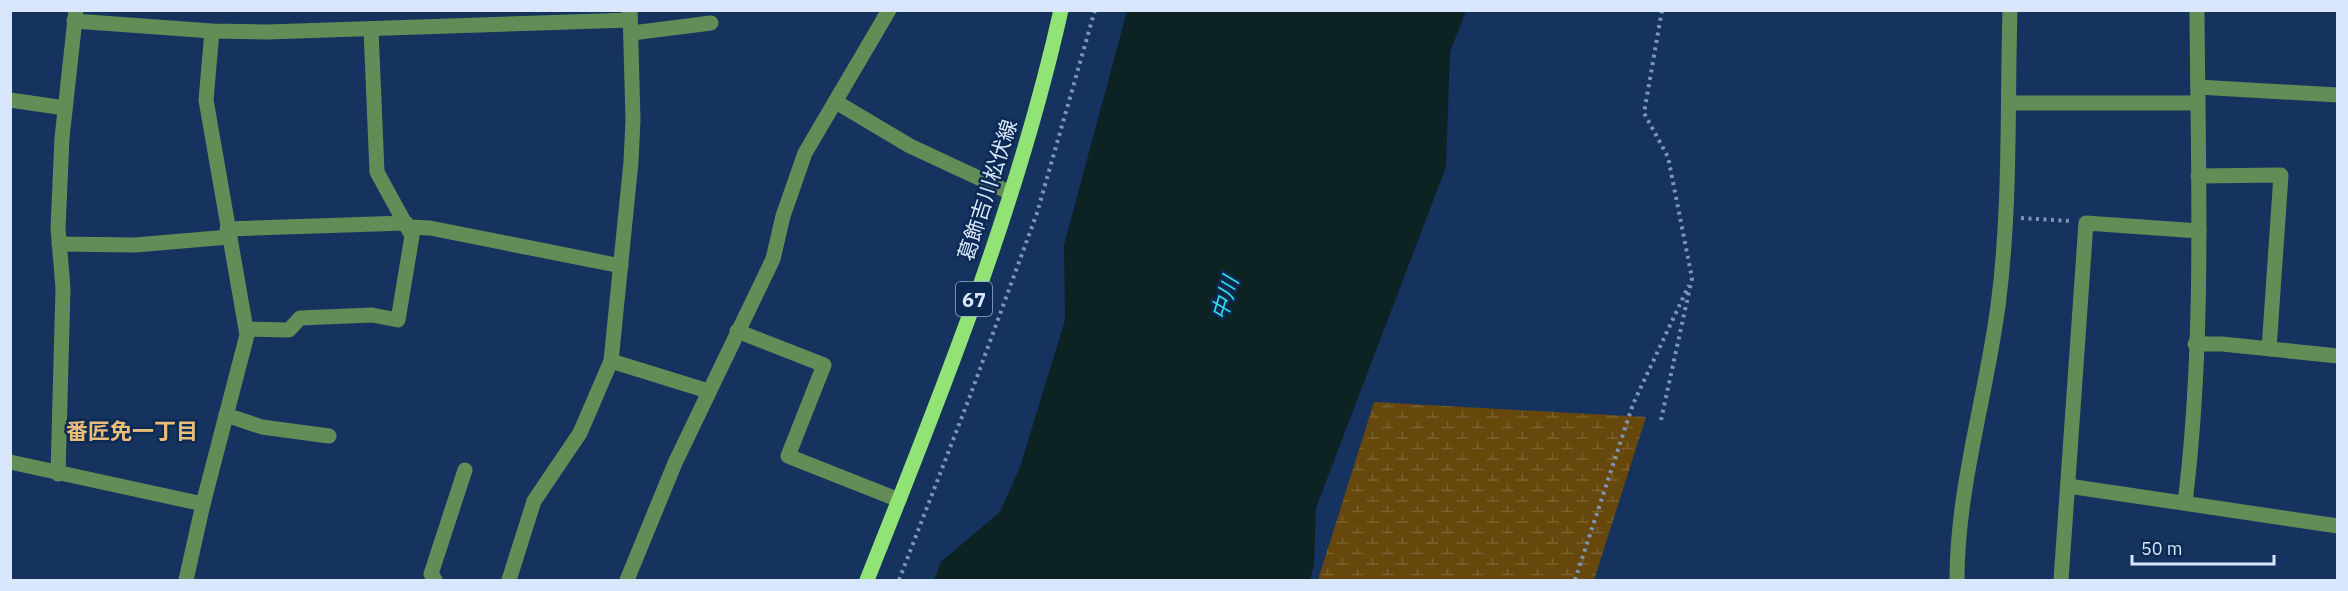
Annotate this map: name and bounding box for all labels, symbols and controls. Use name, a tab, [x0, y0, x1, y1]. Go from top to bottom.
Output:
street label: 葛飾吉川松伏線	[951, 116, 1023, 264]
water label: 中川	[1204, 271, 1245, 323]
road number: 67	[956, 282, 992, 316]
district label: 番匠免一丁目	[66, 416, 198, 445]
scale bar	[2132, 528, 2274, 566]
text: 50 m	[2141, 537, 2183, 560]

